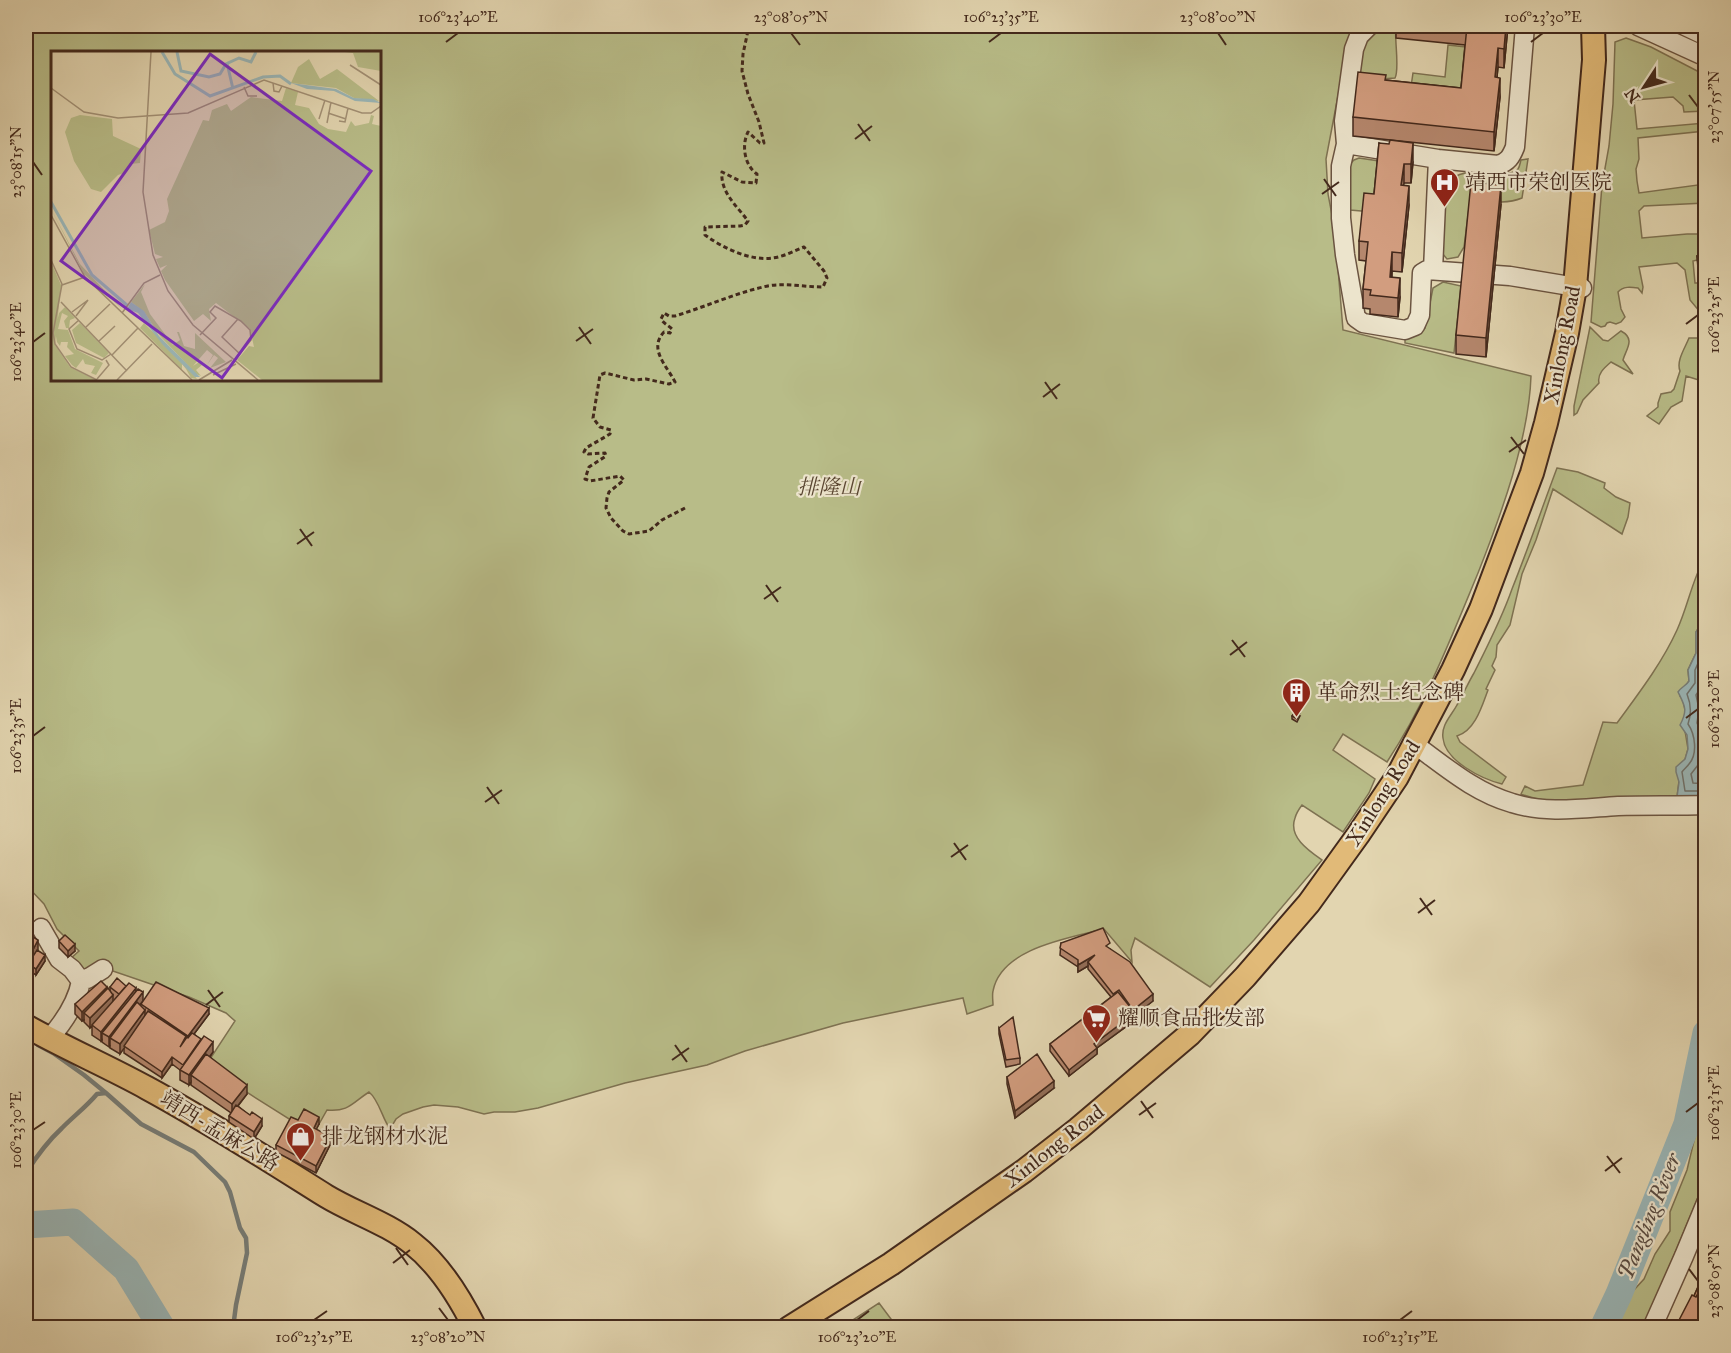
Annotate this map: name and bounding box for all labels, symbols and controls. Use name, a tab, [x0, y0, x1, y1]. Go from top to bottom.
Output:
text: 106°23'40"E	[418, 8, 498, 26]
text: 23°08'05"N	[754, 8, 829, 26]
text: 106°23'35"E	[963, 8, 1039, 26]
text: 23°08'00"N	[1180, 8, 1256, 26]
text: 106°23'30"E	[1504, 8, 1582, 26]
inset map	[51, 51, 381, 381]
north arrow	[1614, 57, 1674, 117]
text: 23°07'55"N	[1705, 70, 1723, 143]
text: N	[1620, 84, 1644, 107]
text: 23°08'15"N	[7, 126, 25, 198]
hospital icon: 靖西市荣创医院	[1428, 166, 1460, 208]
place label: 靖西市荣创医院	[1465, 169, 1612, 195]
text: 106°23'25"E	[1705, 276, 1723, 353]
street label: Xinlong Road	[1538, 283, 1586, 406]
text: 106°23'40"E	[7, 302, 25, 382]
park label: 排隆山	[798, 474, 862, 500]
text: 106°23'20"E	[1705, 669, 1723, 748]
building icon: 革命烈士纪念碑	[1280, 676, 1312, 718]
place label: 革命烈士纪念碑	[1317, 679, 1464, 705]
text: 106°23'35"E	[7, 698, 25, 774]
street label: Xinlong Road	[1340, 735, 1426, 851]
supermarket icon: 耀顺食品批发部	[1081, 1002, 1113, 1044]
place label: 耀顺食品批发部	[1118, 1005, 1265, 1031]
text: 106°23'15"E	[1705, 1065, 1723, 1141]
street label: 靖西-孟麻公路	[156, 1085, 284, 1177]
text: 106°23'30"E	[7, 1091, 25, 1169]
street label: Xinlong Road	[999, 1098, 1110, 1193]
shop icon: 排龙钢材水泥	[285, 1120, 317, 1162]
place label: 排龙钢材水泥	[322, 1123, 448, 1149]
water label: Pangling River	[1611, 1147, 1687, 1283]
text: 23°08'05"N	[1705, 1243, 1723, 1318]
text: 106°23'25"E	[276, 1328, 353, 1346]
text: 23°08'20"N	[410, 1328, 486, 1346]
text: 106°23'20"E	[818, 1328, 897, 1346]
text: 106°23'15"E	[1362, 1328, 1438, 1346]

